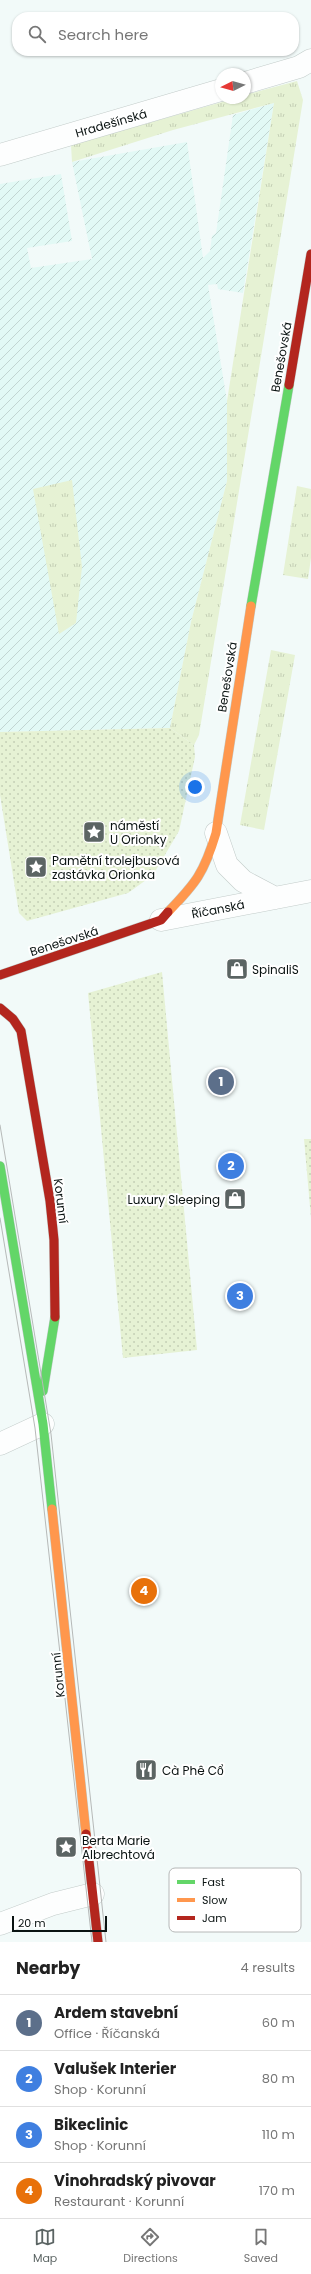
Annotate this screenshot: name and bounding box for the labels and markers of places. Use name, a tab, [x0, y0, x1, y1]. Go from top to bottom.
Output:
place label: náměstí U Orionky	[110, 817, 167, 848]
place icon: náměstí U Orionky	[81, 819, 107, 845]
place label: Pamětní trolejbusová zastávka Orionka	[52, 852, 180, 883]
place icon: Pamětní trolejbusová zastávka Orionka	[23, 854, 49, 880]
shop icon: SpinaliS	[224, 956, 250, 982]
place label: SpinaliS	[252, 961, 299, 978]
pin: 1	[208, 1067, 234, 1097]
pin: 2	[218, 1151, 244, 1181]
shop icon: Luxury Sleeping	[222, 1186, 248, 1212]
place label: Luxury Sleeping	[128, 1191, 220, 1208]
pin: 3	[227, 1281, 253, 1311]
pin: 4	[131, 1576, 157, 1606]
restaurant icon: Cà Phê Cổ	[133, 1757, 159, 1783]
place label: Cà Phê Cổ	[162, 1762, 224, 1779]
place label: Berta Marie Albrechtová	[82, 1832, 155, 1863]
place icon: Berta Marie Albrechtová	[53, 1834, 79, 1860]

